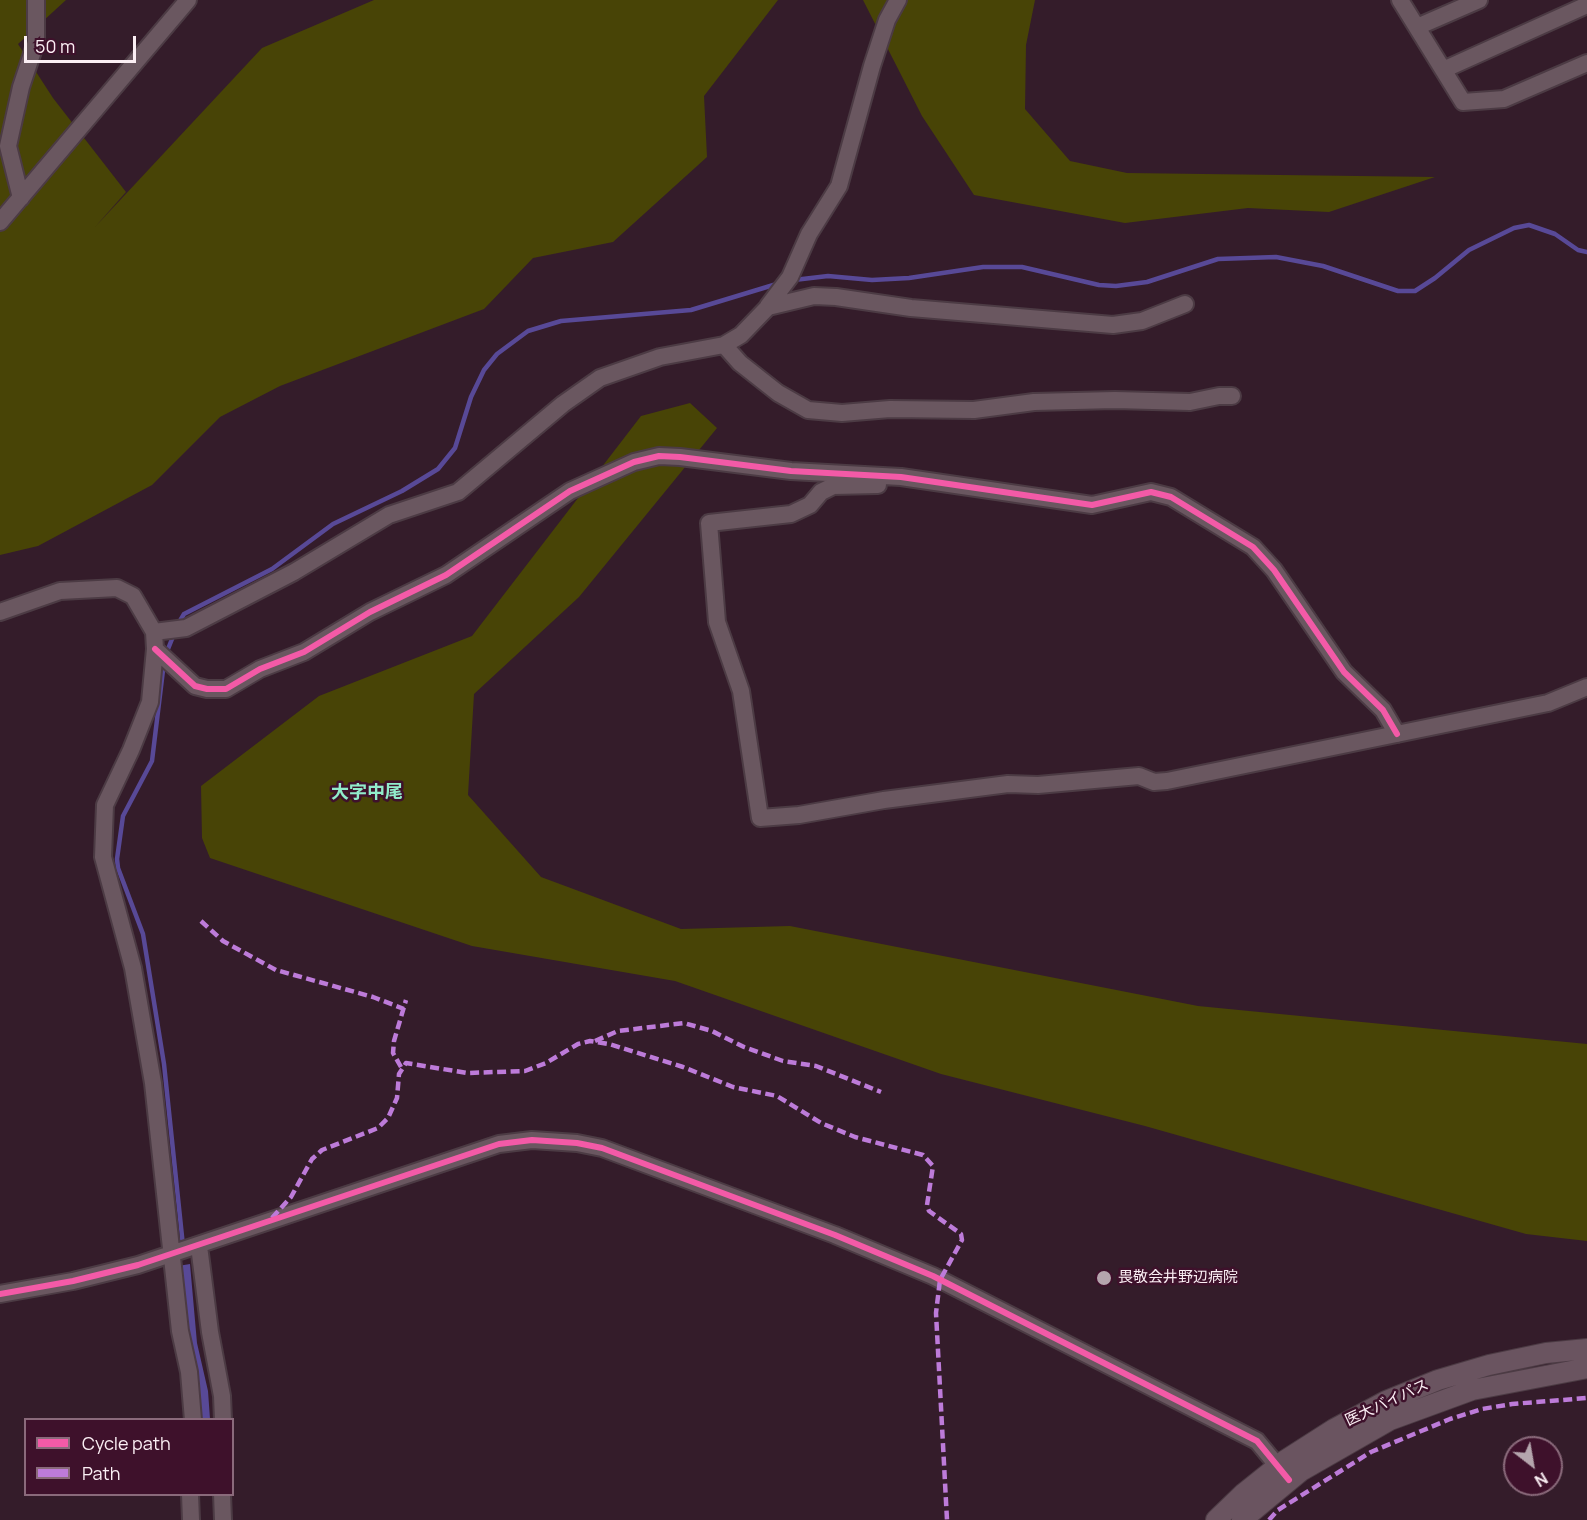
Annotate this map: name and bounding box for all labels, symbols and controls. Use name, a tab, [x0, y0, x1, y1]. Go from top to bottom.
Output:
scale bar	[27, 24, 140, 62]
text: 50 m	[35, 34, 75, 58]
district label: 大字中尾	[331, 782, 403, 804]
marker: 畏敬会井野辺病院	[1095, 1269, 1113, 1287]
place label: 畏敬会井野辺病院	[1118, 1269, 1238, 1287]
street label: 医大バイパス	[1342, 1376, 1432, 1430]
legend	[24, 1418, 234, 1496]
text: Cycle path	[82, 1431, 171, 1455]
north arrow	[1503, 1436, 1563, 1496]
text: Path	[82, 1461, 120, 1485]
text: N	[1531, 1467, 1552, 1492]

